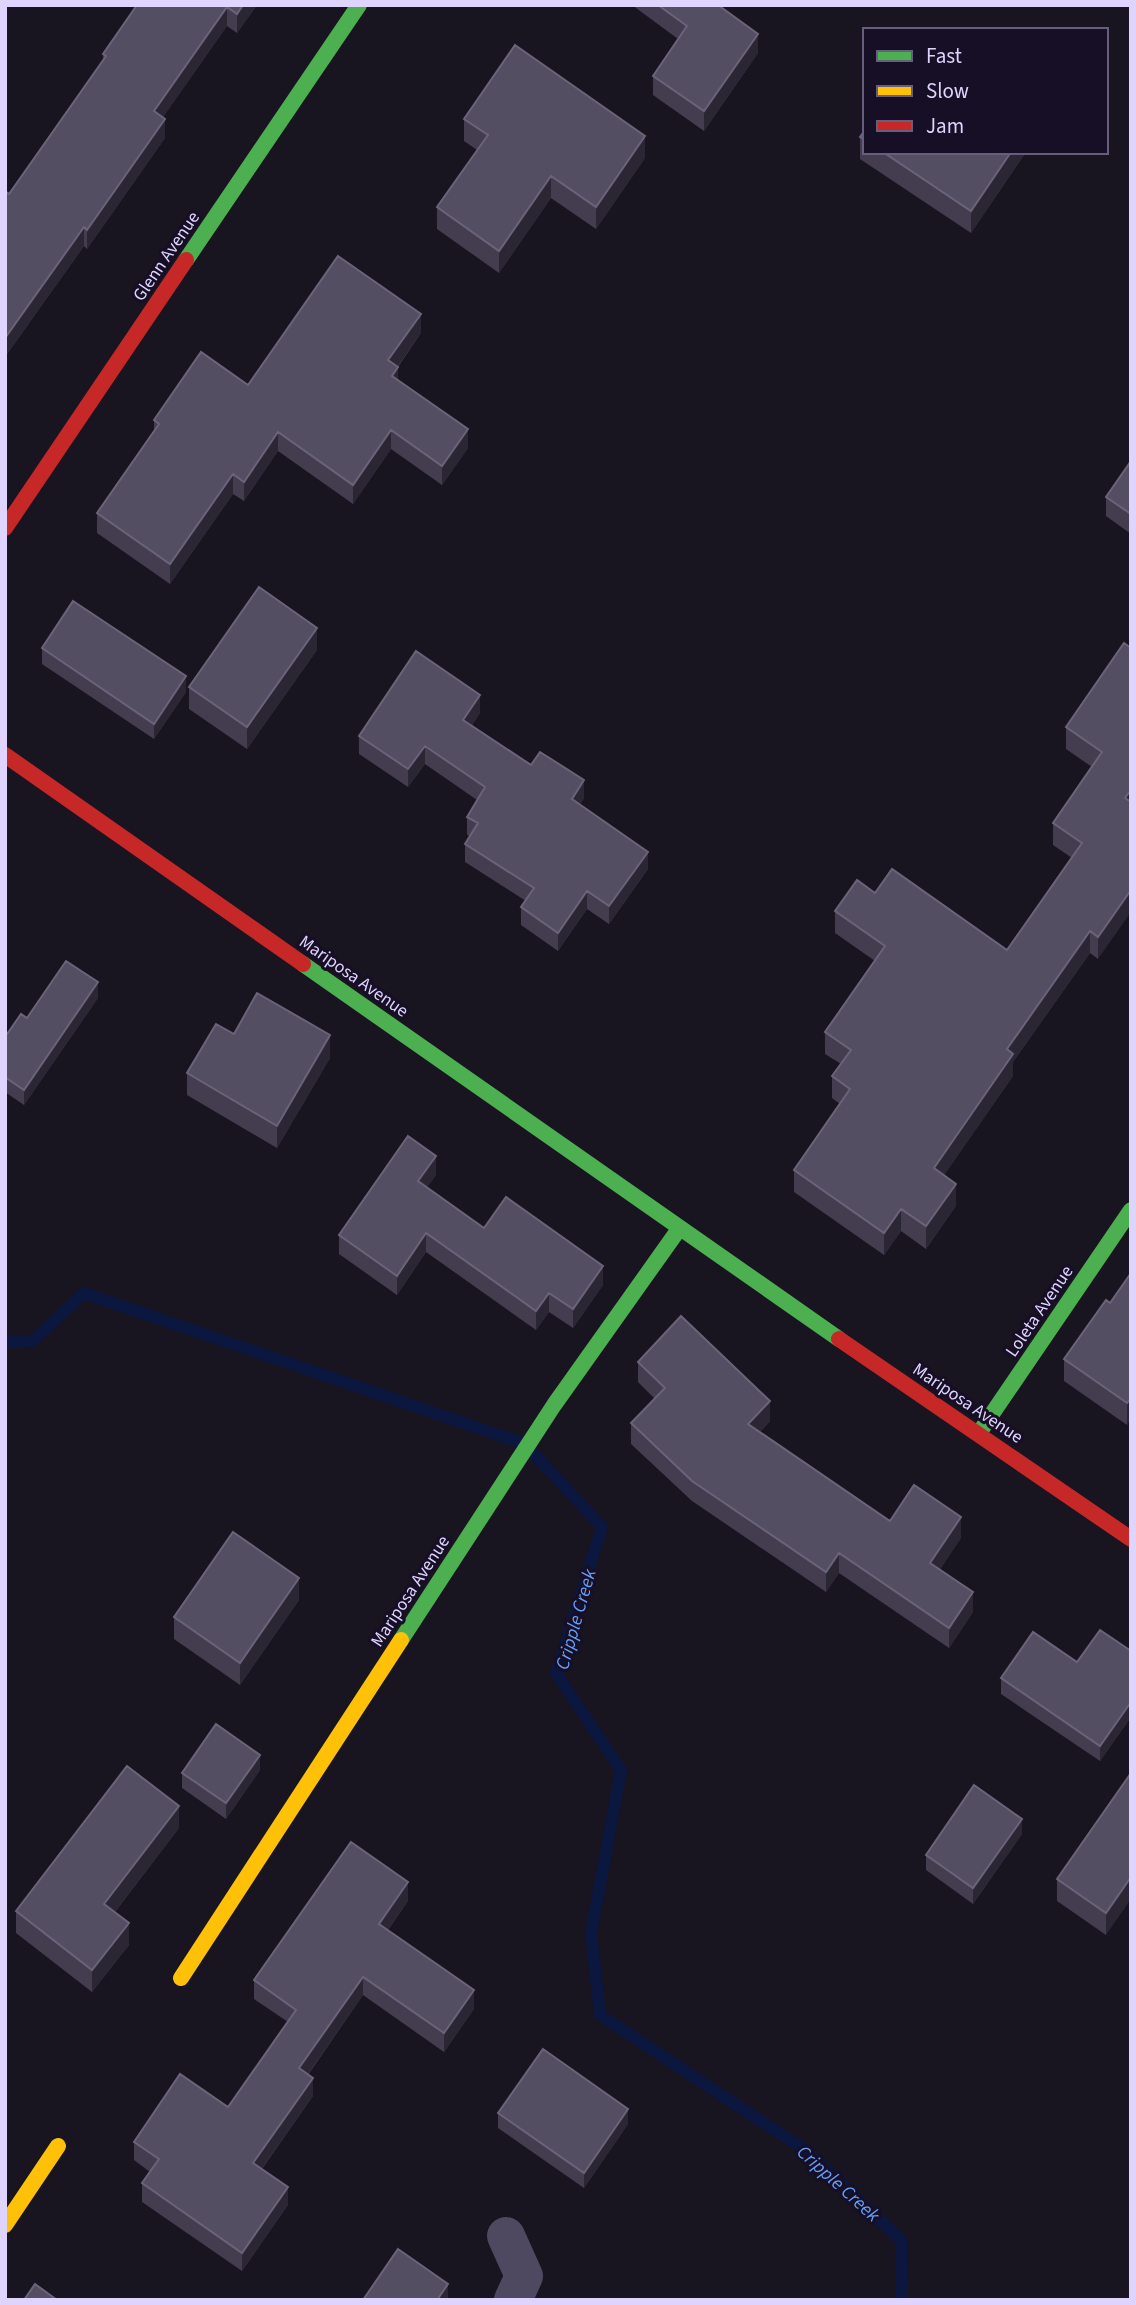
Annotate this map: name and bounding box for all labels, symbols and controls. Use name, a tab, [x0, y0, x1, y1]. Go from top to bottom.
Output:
legend	[863, 28, 1108, 154]
text: Fast	[926, 41, 962, 71]
text: Slow	[926, 76, 969, 106]
text: Jam	[926, 111, 964, 141]
street label: Glenn Avenue	[127, 206, 206, 306]
street label: Mariposa Avenue	[294, 929, 413, 1023]
street label: Loleta Avenue	[1000, 1261, 1079, 1362]
street label: Mariposa Avenue	[908, 1357, 1028, 1450]
street label: Mariposa Avenue	[365, 1531, 456, 1652]
water label: Cripple Creek	[549, 1565, 604, 1673]
water label: Cripple Creek	[791, 2139, 886, 2229]

